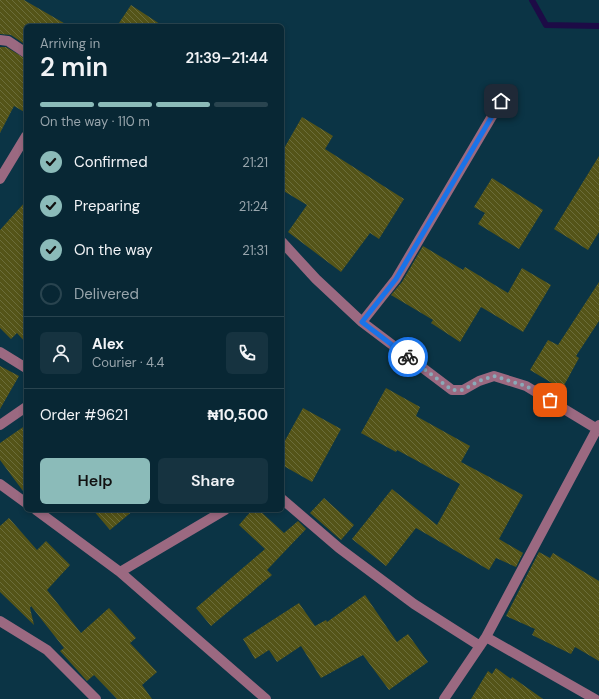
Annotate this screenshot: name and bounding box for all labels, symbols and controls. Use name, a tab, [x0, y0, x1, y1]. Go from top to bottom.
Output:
text: Arriving in	[40, 35, 100, 52]
text: 21:39–21:44	[186, 48, 268, 68]
text: 2 min	[40, 50, 108, 84]
pin	[484, 84, 518, 118]
icon: home	[490, 90, 512, 112]
text: On the way · 110 m	[40, 113, 150, 130]
icon: check	[40, 151, 62, 173]
text: Confirmed	[74, 152, 148, 172]
text: 21:21	[242, 154, 268, 171]
icon: check	[40, 195, 62, 217]
text: Preparing	[74, 196, 140, 216]
text: 21:24	[239, 198, 268, 215]
icon: check	[40, 239, 62, 261]
text: On the way	[74, 240, 153, 260]
text: 21:31	[242, 242, 268, 259]
text: Delivered	[74, 284, 139, 304]
button: person	[40, 332, 82, 374]
button: phone	[226, 332, 268, 374]
text: Alex	[92, 334, 124, 354]
courier	[388, 337, 428, 377]
icon: bike	[397, 346, 419, 368]
text: Courier · 4.4	[92, 354, 164, 371]
pin	[533, 383, 567, 417]
icon: bag	[539, 389, 561, 411]
text: Order #9621	[40, 405, 128, 425]
text: ₦10,500	[207, 405, 268, 425]
button: Help	[40, 458, 150, 504]
button: Share	[158, 458, 268, 504]

